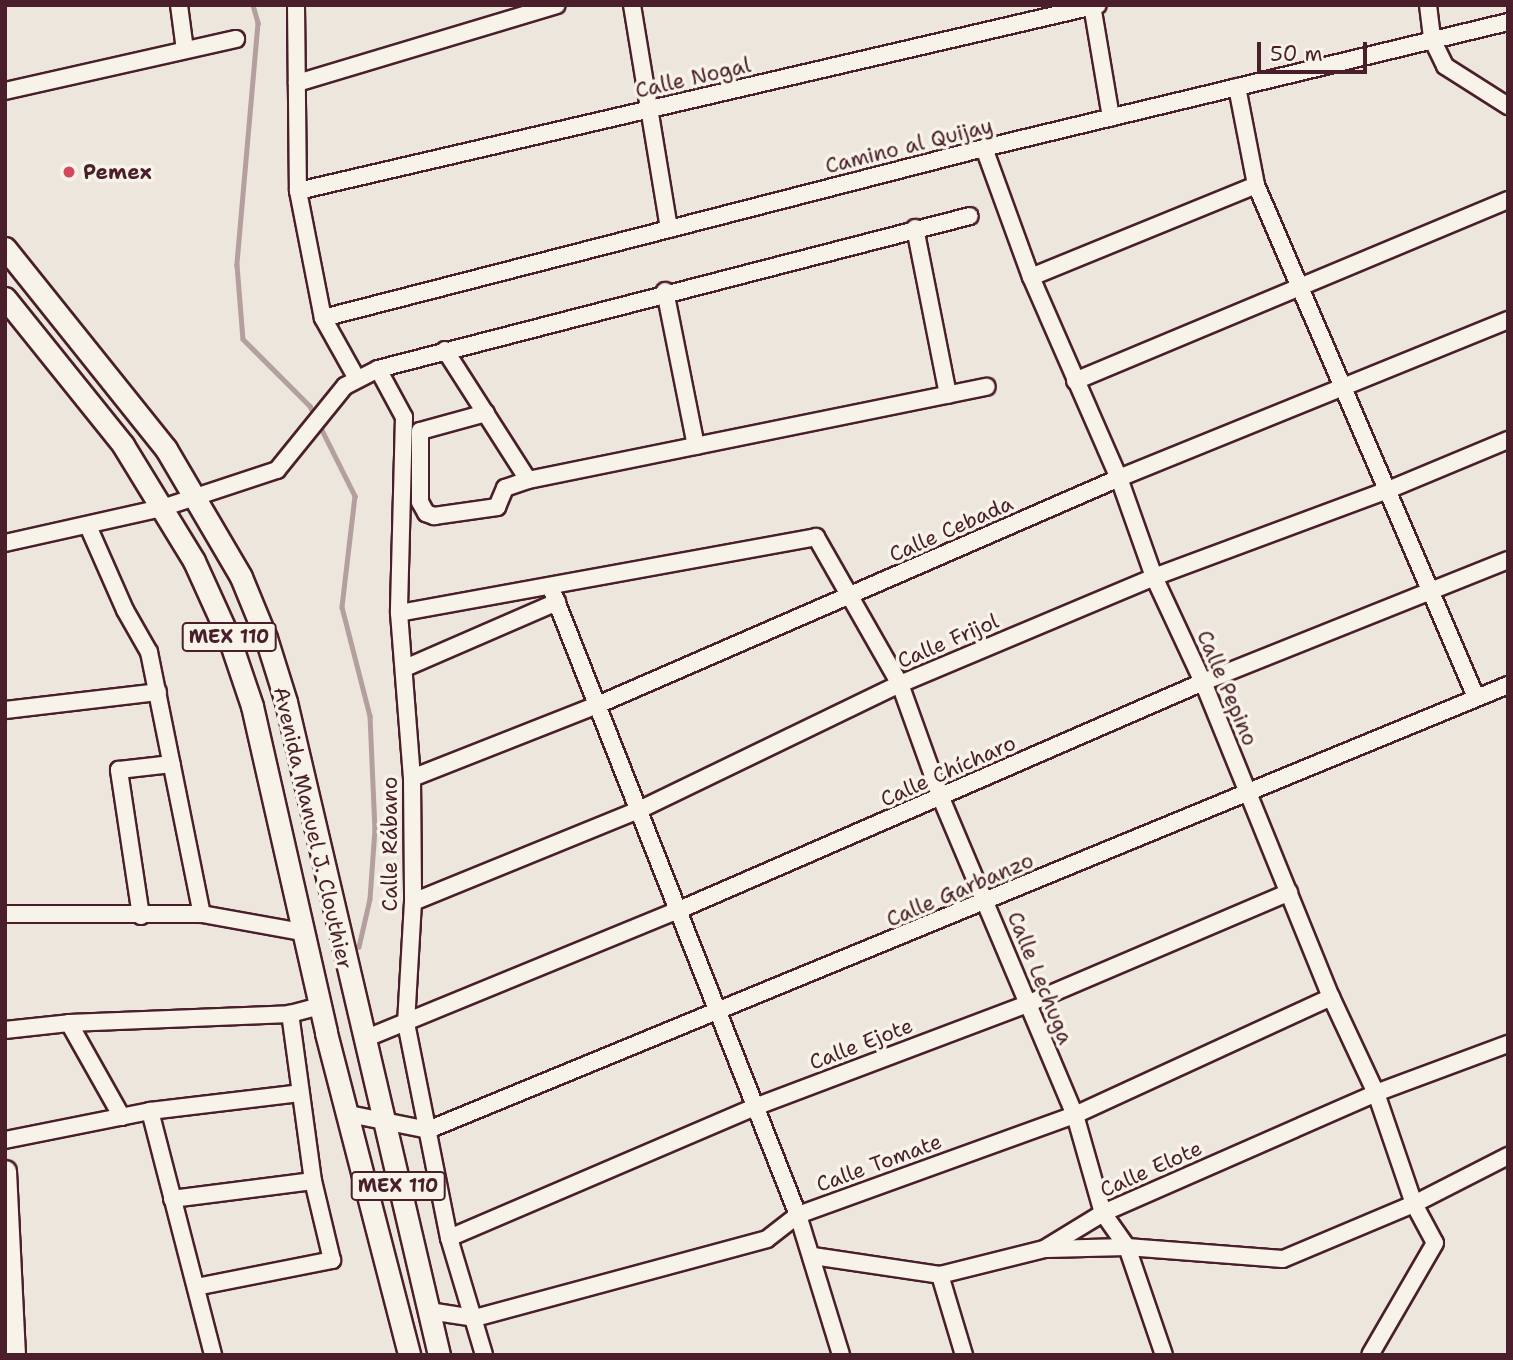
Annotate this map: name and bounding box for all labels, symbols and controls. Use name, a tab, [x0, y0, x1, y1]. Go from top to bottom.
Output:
scale bar	[1261, 28, 1371, 72]
text: 50 m	[1270, 40, 1323, 68]
street label: Calle Nogal	[633, 52, 753, 104]
street label: Camino al Quijay	[823, 113, 995, 179]
place label: Pemex	[83, 159, 152, 185]
marker: Pemex	[61, 164, 77, 180]
street label: Calle Cebada	[885, 490, 1017, 568]
street label: Calle Frijol	[894, 608, 1002, 674]
road number: MEX 110	[180, 622, 278, 652]
street label: Calle Pepino	[1191, 627, 1263, 749]
street label: Avenida Manuel J. Clouthier	[268, 684, 358, 972]
street label: Calle Chícharo	[876, 730, 1020, 812]
street label: Calle Rábano	[377, 777, 403, 911]
street label: Calle Garbanzo	[883, 848, 1037, 932]
street label: Calle Lechuga	[1002, 908, 1078, 1048]
street label: Calle Ejote	[806, 1013, 916, 1075]
street label: Calle Tomate	[813, 1129, 945, 1197]
street label: Calle Elote	[1096, 1135, 1206, 1203]
road number: MEX 110	[349, 1170, 447, 1202]

